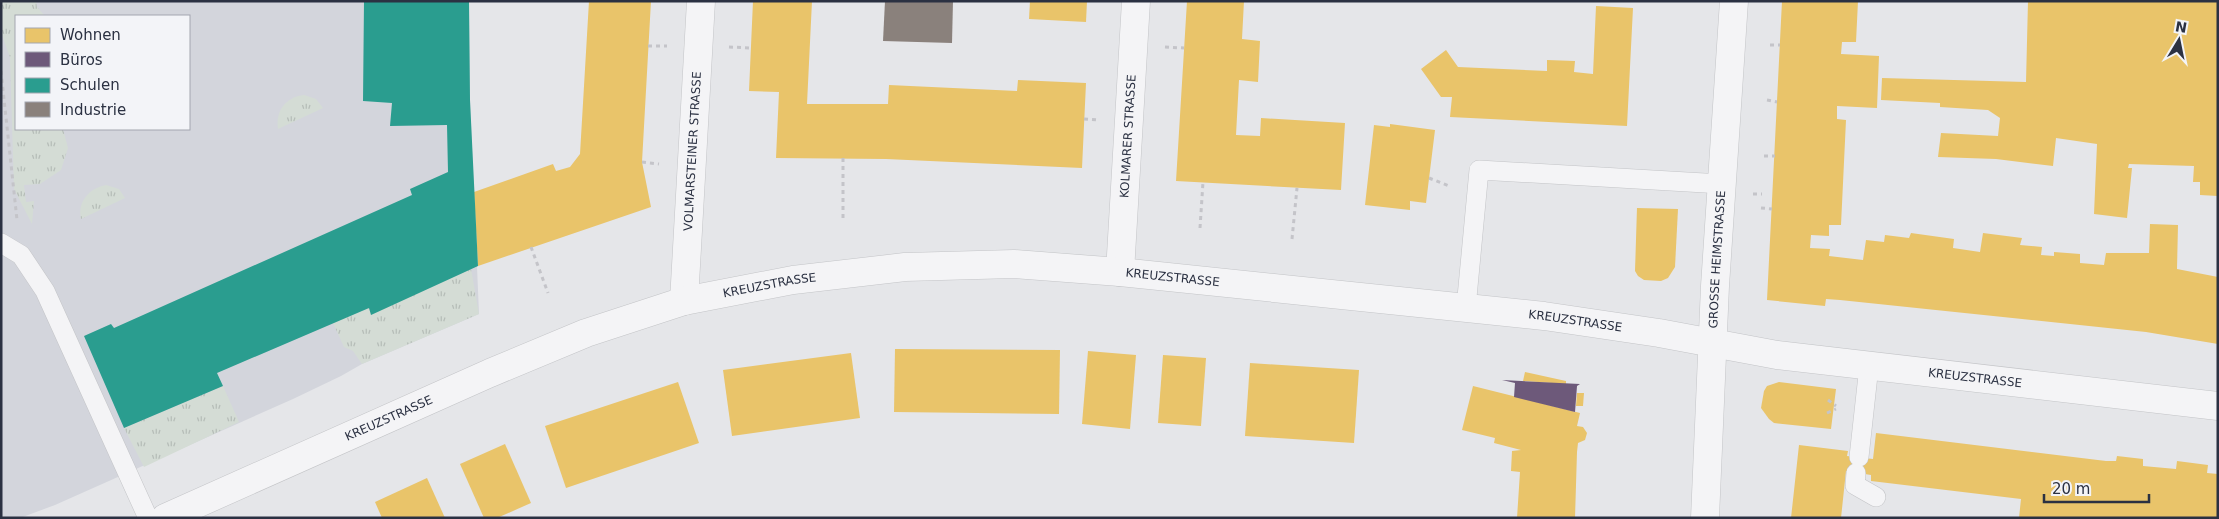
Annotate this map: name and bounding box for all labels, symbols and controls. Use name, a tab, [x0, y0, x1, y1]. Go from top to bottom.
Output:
legend	[15, 15, 190, 130]
north arrow	[2154, 15, 2204, 65]
text: N	[2174, 18, 2188, 36]
text: Wohnen	[60, 26, 121, 44]
text: Büros	[60, 51, 103, 69]
street label: VOLMARSTEINER STRASSE	[681, 71, 704, 231]
street label: KOLMARER STRASSE	[1117, 74, 1139, 199]
text: Schulen	[60, 76, 120, 94]
text: Industrie	[60, 101, 126, 119]
street label: GROSSE HEIMSTRASSE	[1706, 190, 1728, 329]
street label: KREUZSTRASSE	[1125, 266, 1220, 289]
street label: KREUZSTRASSE	[722, 270, 817, 300]
street label: KREUZSTRASSE	[1528, 307, 1623, 334]
street label: KREUZSTRASSE	[1927, 366, 2023, 390]
street label: KREUZSTRASSE	[343, 393, 435, 444]
scale bar	[2044, 472, 2149, 504]
text: 20 m	[2052, 480, 2090, 498]

